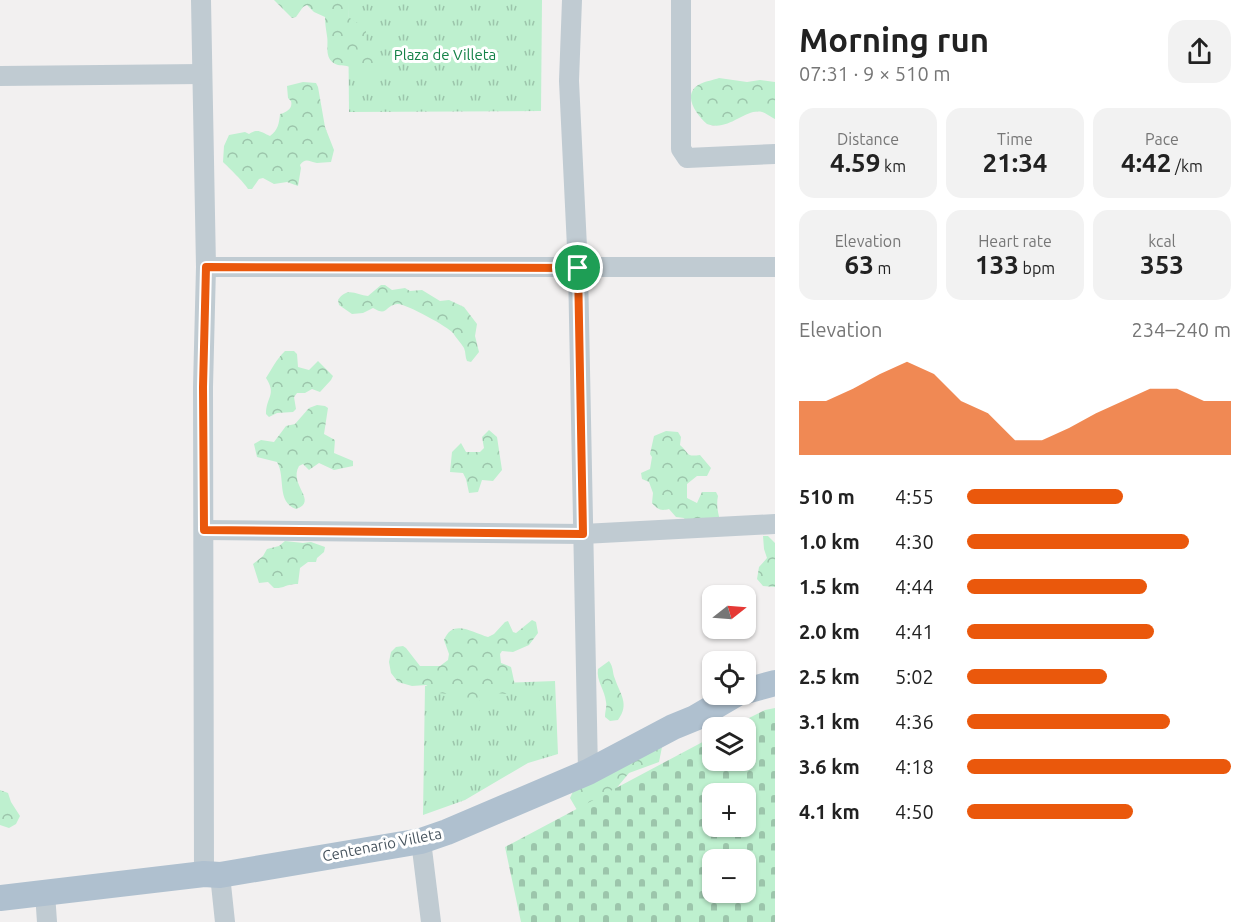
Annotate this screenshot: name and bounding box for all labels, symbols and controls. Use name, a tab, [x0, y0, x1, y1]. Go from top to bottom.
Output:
button: share	[1168, 20, 1231, 83]
text: Morning run	[799, 21, 989, 58]
park label: Plaza de Villeta	[394, 46, 496, 63]
text: 07:31 · 9 × 510 m	[799, 62, 951, 85]
text: Distance	[837, 130, 899, 148]
text: Time	[997, 130, 1033, 148]
text: Pace	[1145, 130, 1179, 148]
text: 4.59	[830, 148, 880, 177]
text: 21:34	[982, 148, 1048, 177]
text: 4:42	[1121, 148, 1171, 177]
text: km	[880, 157, 906, 175]
text: /km	[1171, 157, 1203, 175]
text: Elevation	[835, 232, 901, 250]
text: Heart rate	[978, 232, 1052, 250]
text: kcal	[1148, 232, 1176, 250]
pin	[552, 242, 603, 293]
text: 63	[845, 250, 874, 279]
text: 133	[975, 250, 1019, 279]
text: 353	[1140, 250, 1184, 279]
icon: arrive	[561, 251, 594, 284]
text: m	[874, 259, 891, 277]
text: bpm	[1019, 259, 1055, 277]
text: Elevation	[799, 318, 882, 341]
text: 234–240 m	[1132, 318, 1231, 341]
text: 510 m	[799, 485, 855, 508]
text: 4:55	[895, 485, 934, 508]
text: 1.0 km	[799, 530, 860, 553]
text: 4:30	[895, 530, 934, 553]
text: 1.5 km	[799, 575, 860, 598]
text: 4:44	[895, 575, 934, 598]
north arrow	[702, 585, 756, 639]
map controls	[702, 585, 756, 903]
text: 2.0 km	[799, 620, 860, 643]
text: 4:41	[895, 620, 934, 643]
button: locate	[702, 651, 756, 705]
text: 2.5 km	[799, 665, 860, 688]
text: 5:02	[895, 665, 934, 688]
text: 3.1 km	[799, 710, 860, 733]
text: 4:36	[895, 710, 934, 733]
button: layers	[702, 717, 756, 771]
text: 3.6 km	[799, 755, 860, 778]
text: 4:18	[895, 755, 934, 778]
button: +	[702, 783, 756, 837]
text: 4.1 km	[799, 800, 860, 823]
text: 4:50	[895, 800, 934, 823]
street label: Centenario Villeta	[321, 825, 443, 864]
button: −	[702, 849, 756, 903]

